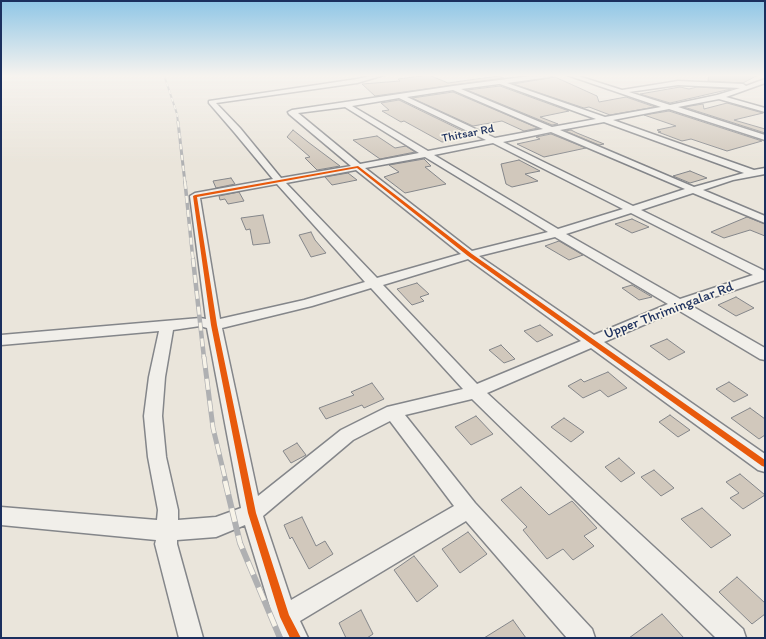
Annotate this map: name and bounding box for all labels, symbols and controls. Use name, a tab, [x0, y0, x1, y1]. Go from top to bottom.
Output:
street label: Thitsar Rd	[440, 122, 496, 146]
street label: Upper Thrimingalar Rd	[602, 279, 736, 343]

